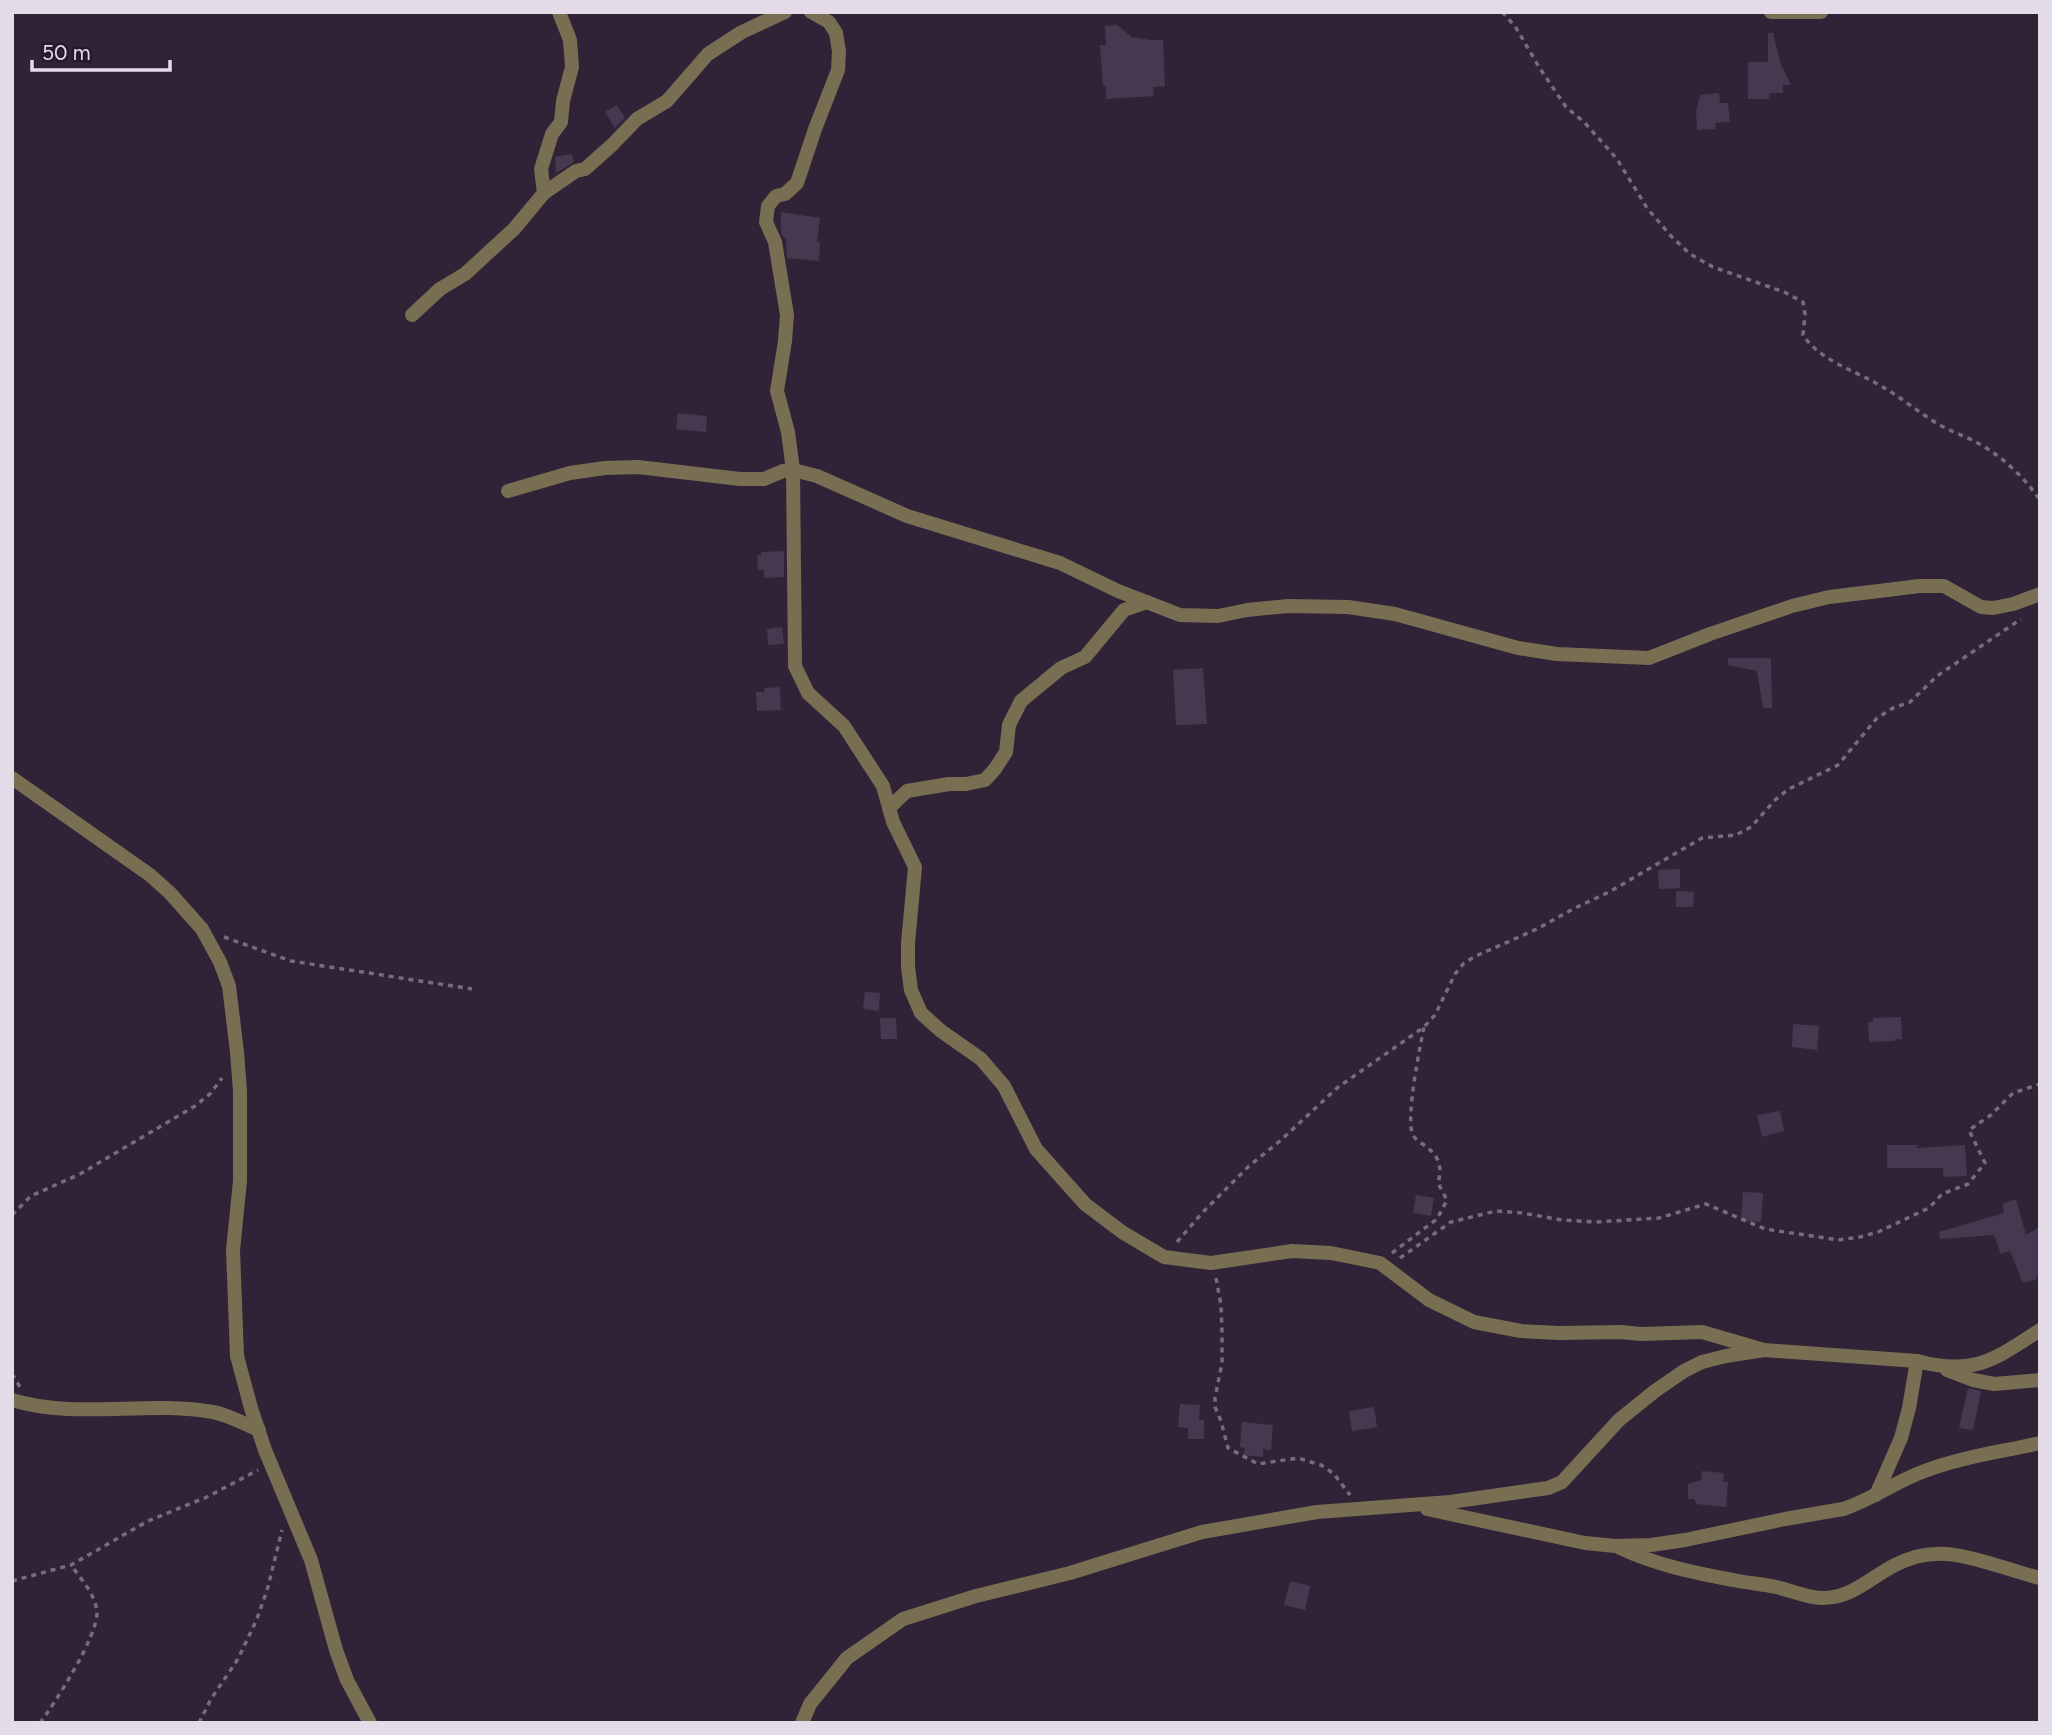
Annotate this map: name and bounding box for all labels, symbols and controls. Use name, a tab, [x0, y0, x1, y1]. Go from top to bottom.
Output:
scale bar	[32, 28, 170, 72]
text: 50 m	[42, 40, 91, 65]

